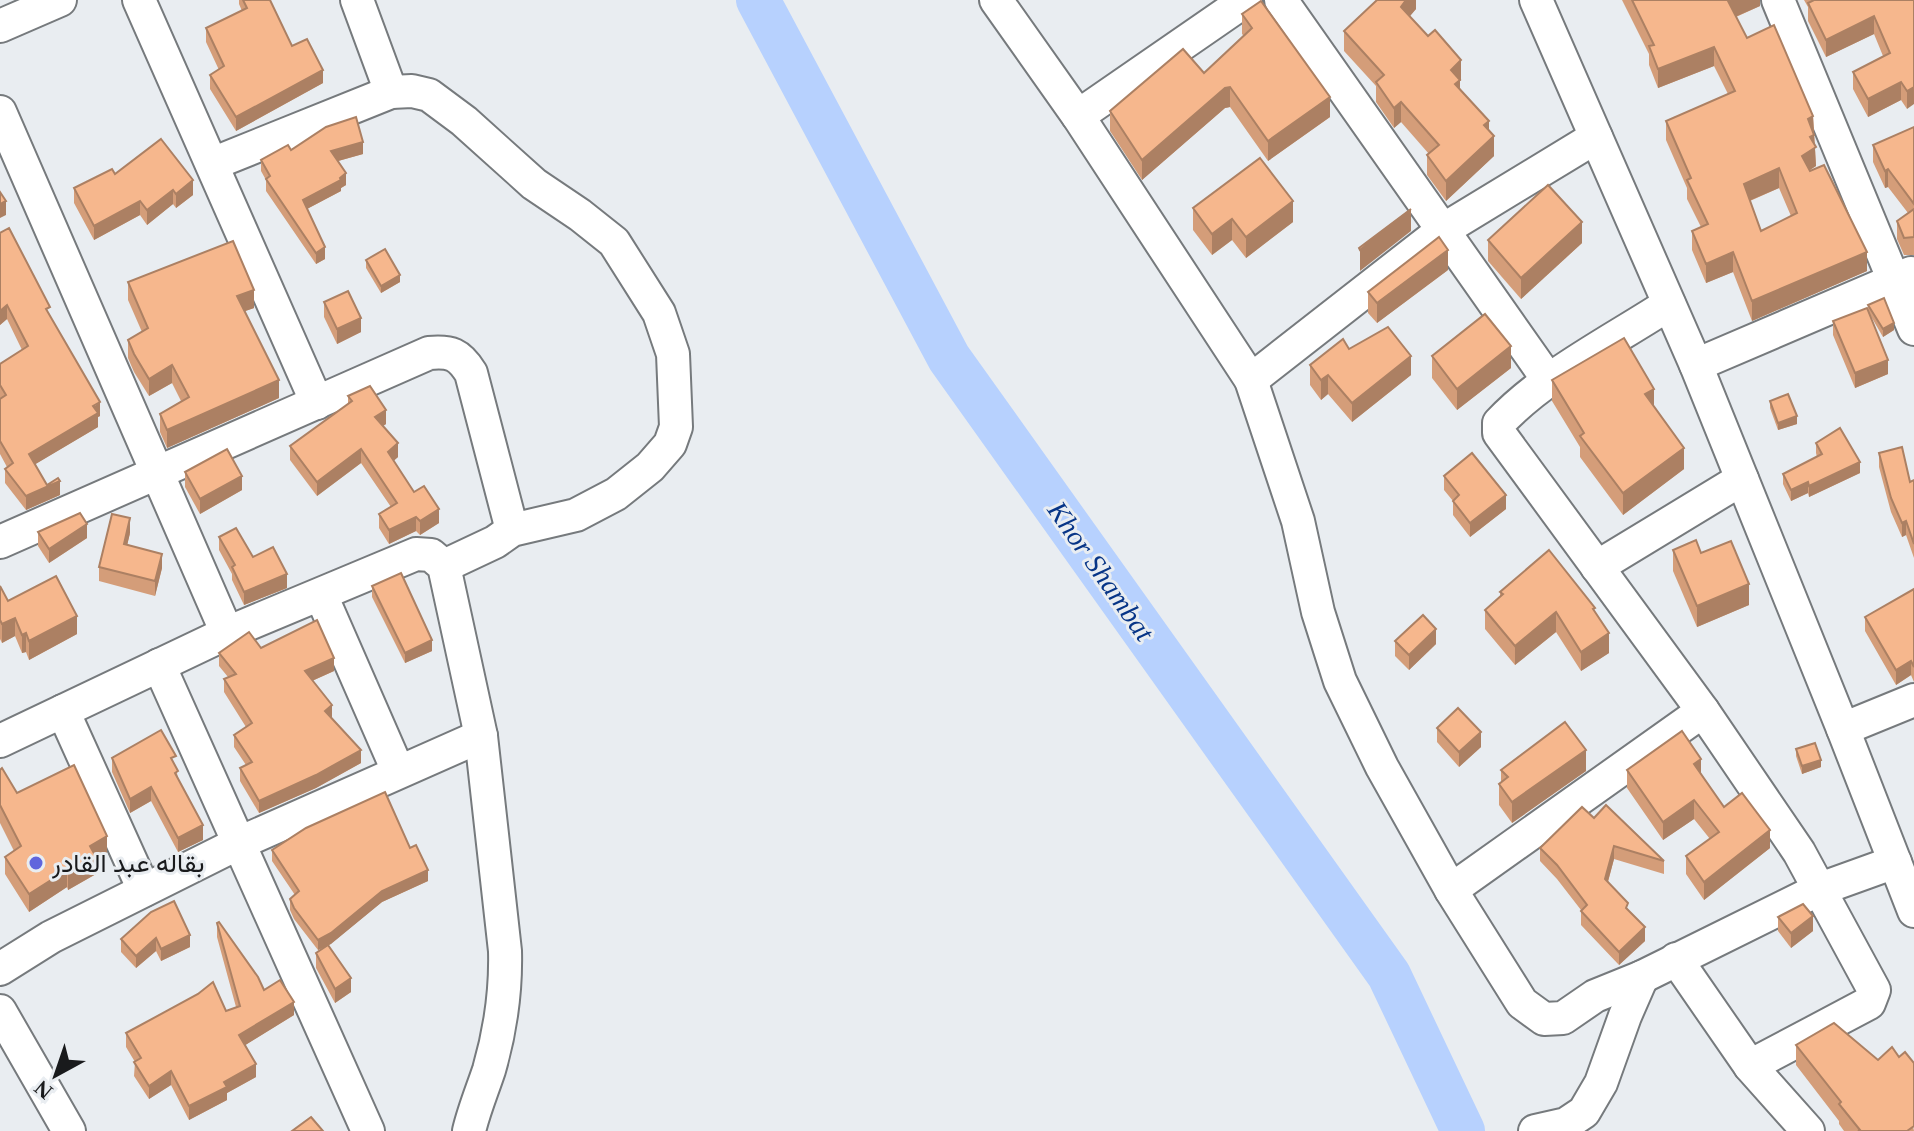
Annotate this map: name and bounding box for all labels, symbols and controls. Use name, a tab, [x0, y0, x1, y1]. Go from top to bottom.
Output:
water label: Khor Shambat	[1041, 495, 1161, 647]
place label: بقاله عبد القادر	[51, 849, 204, 879]
marker: بقاله عبد القادر	[27, 854, 45, 872]
north arrow	[16, 1035, 96, 1115]
text: N	[29, 1075, 58, 1105]

